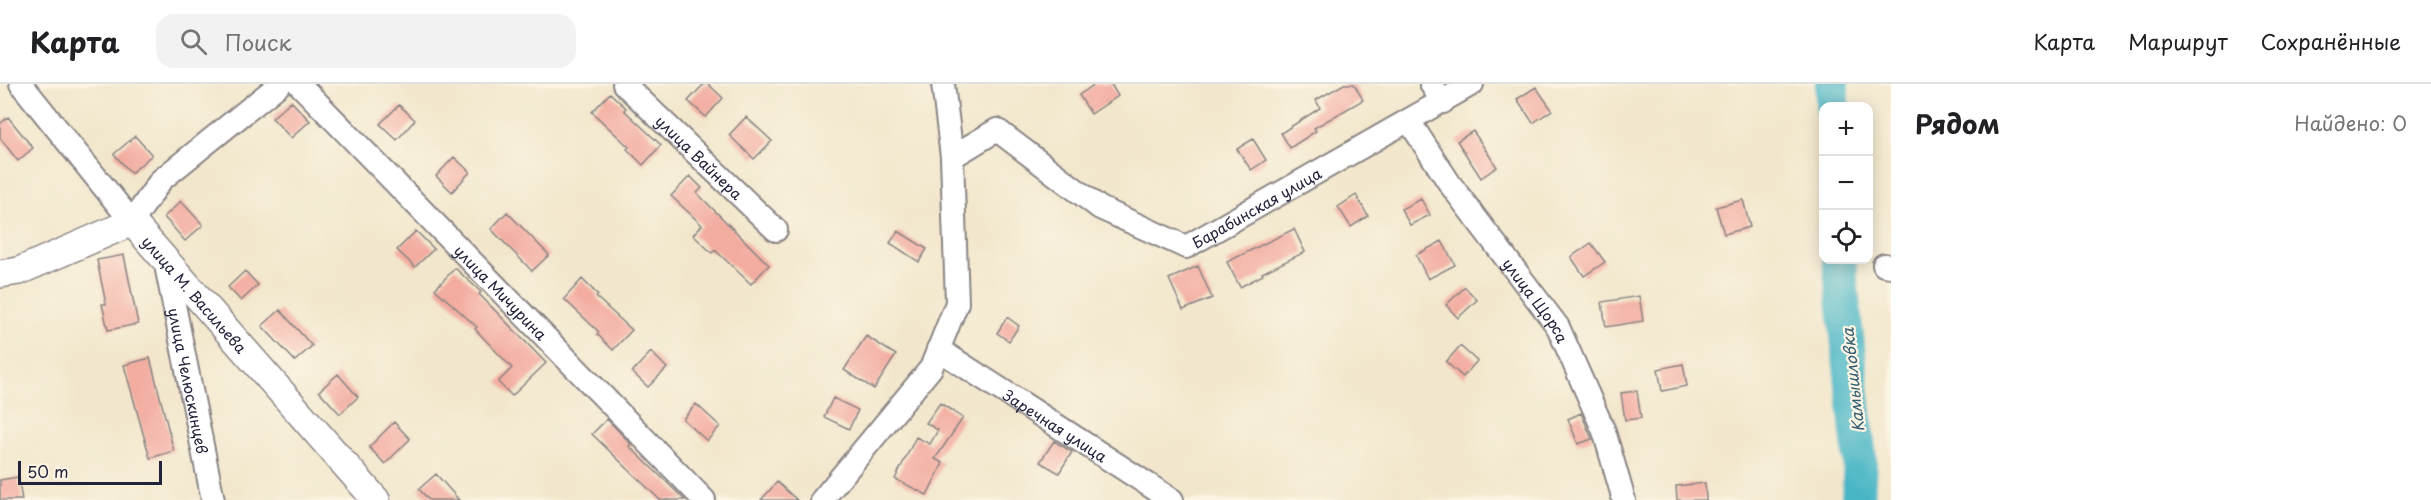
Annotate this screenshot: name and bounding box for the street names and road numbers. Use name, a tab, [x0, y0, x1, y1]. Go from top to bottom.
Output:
street label: улица Вайнера	[651, 109, 749, 205]
street label: Барабинская улица	[1187, 161, 1326, 253]
street label: улица М. Васильева	[137, 230, 254, 358]
street label: улица Мичурина	[449, 239, 554, 345]
street label: улица Щорса	[1498, 253, 1575, 347]
street label: улица Челюскинцев	[163, 306, 215, 456]
street label: Заречная улица	[999, 383, 1113, 467]

